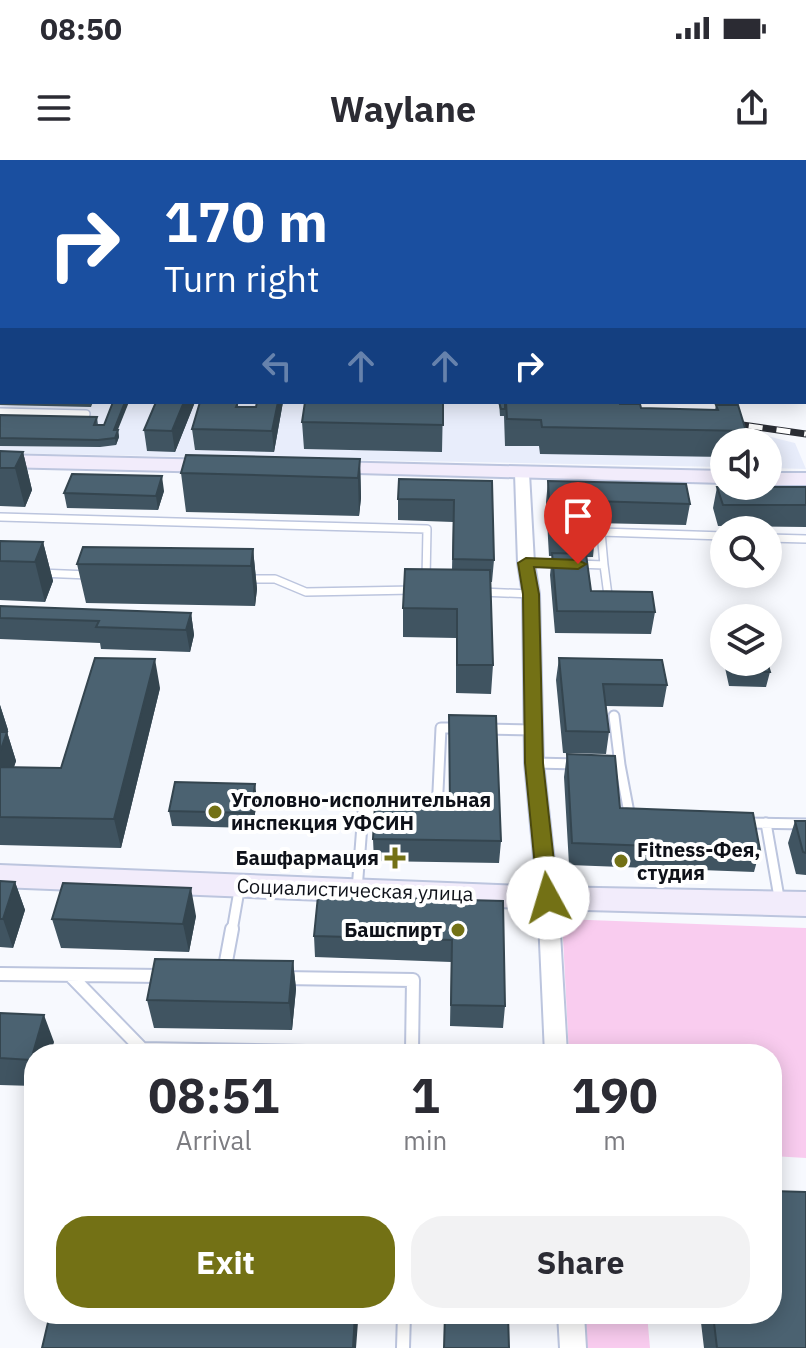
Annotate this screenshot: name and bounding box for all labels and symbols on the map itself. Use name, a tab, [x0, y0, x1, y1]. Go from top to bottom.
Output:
pin	[544, 482, 612, 564]
place label: Уголовно-исполнительная инспекция УФСИН	[231, 786, 491, 836]
marker: Уголовно-исполнительная инспекция УФСИН	[206, 803, 224, 821]
place label: Fitness-Фея, студия	[637, 836, 761, 886]
place label: Башфармация	[235, 844, 379, 871]
marker: Башфармация	[386, 849, 404, 867]
marker: Fitness-Фея, студия	[612, 852, 630, 870]
position arrow	[506, 856, 590, 940]
street label: Социалистическая улица	[236, 872, 474, 907]
place label: Башспирт	[344, 916, 442, 943]
marker: Башспирт	[449, 921, 467, 939]

